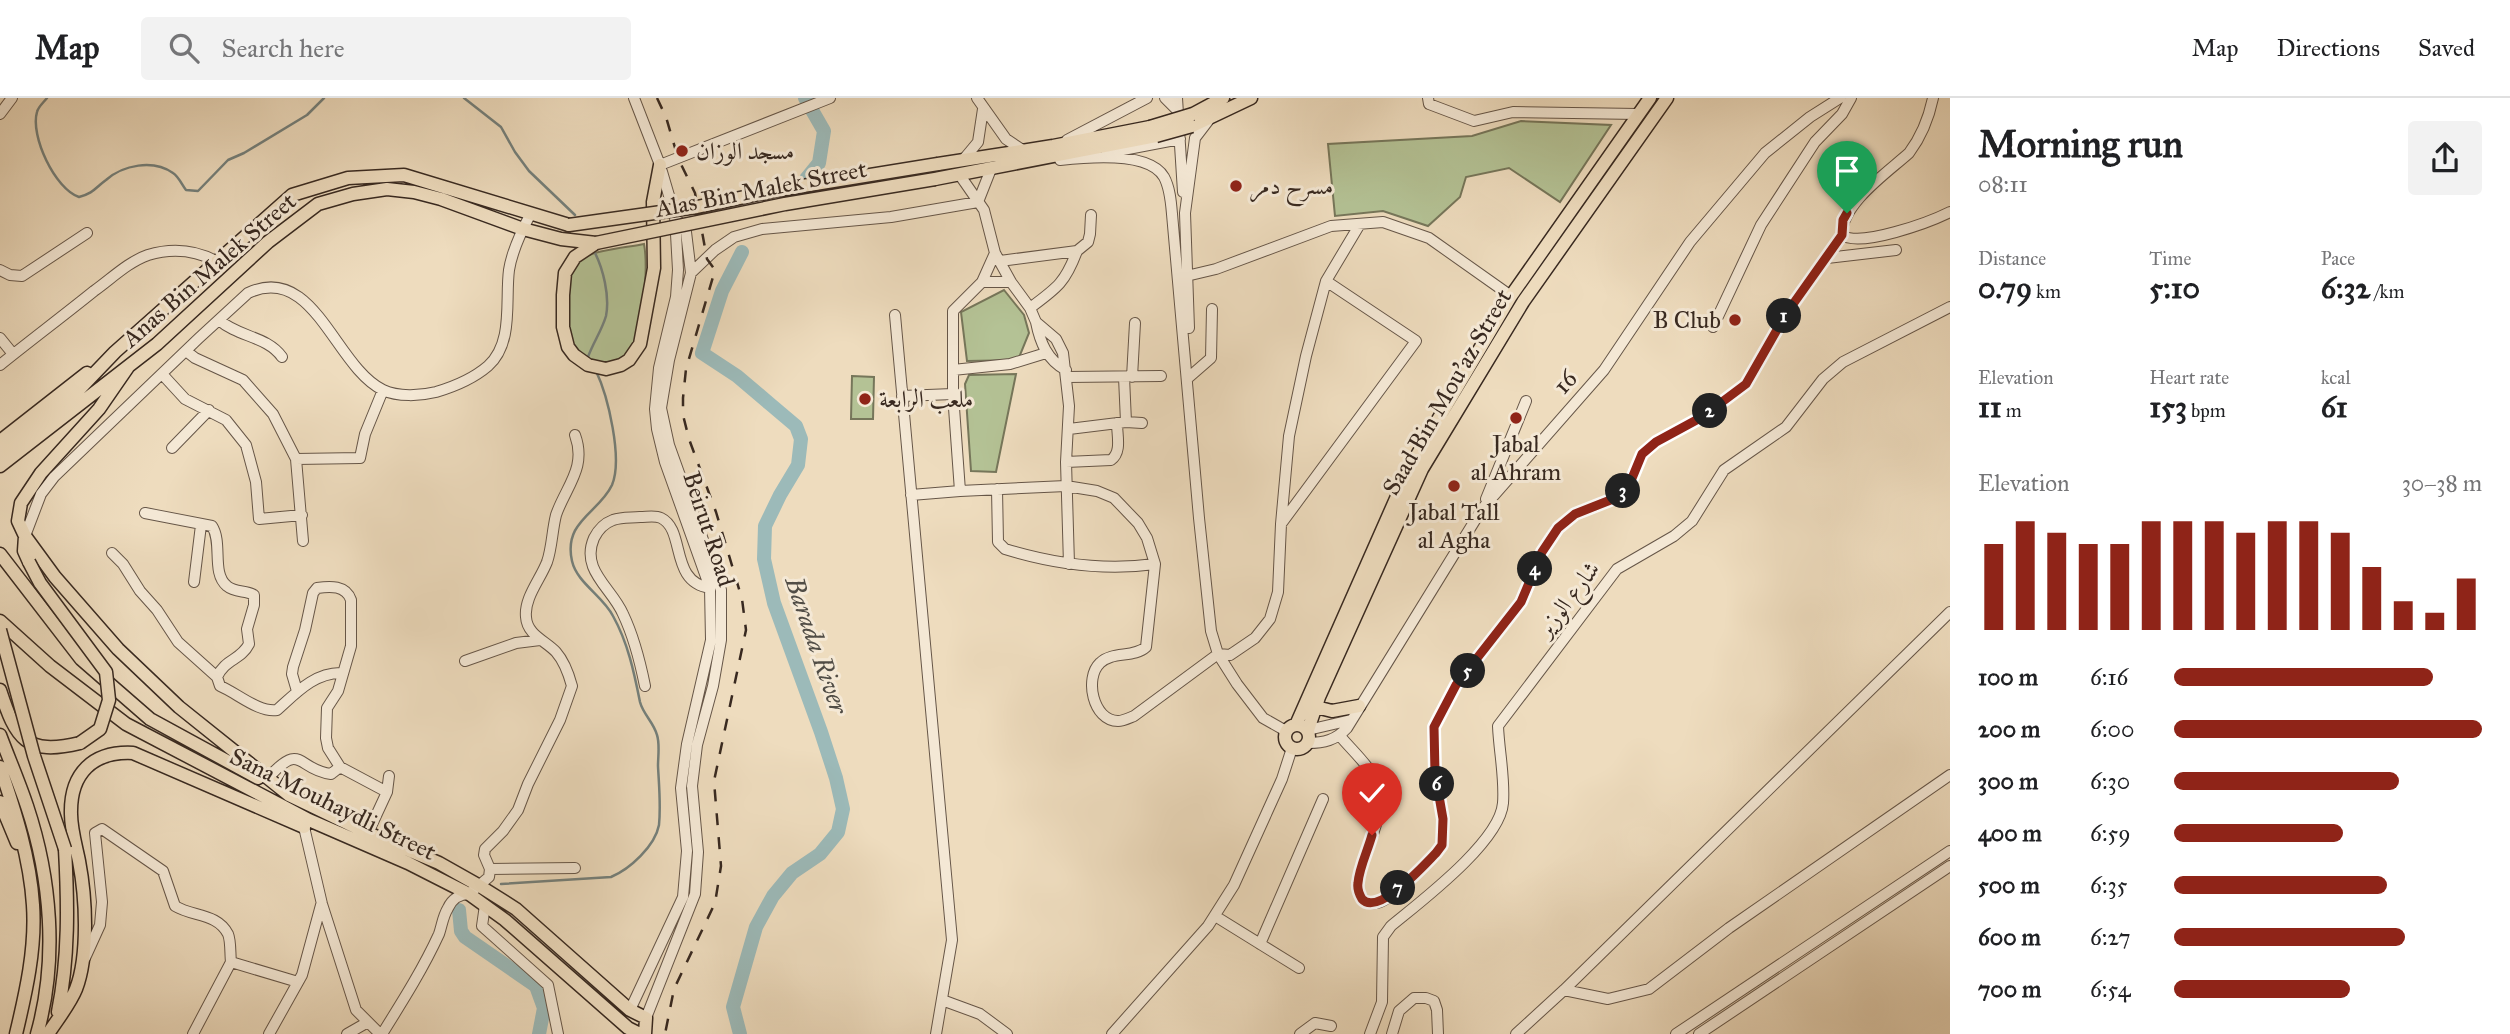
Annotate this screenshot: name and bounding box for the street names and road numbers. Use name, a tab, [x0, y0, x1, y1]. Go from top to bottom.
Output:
street label: Alas Bin Malek Street	[652, 154, 870, 224]
street label: Anas Bin Malek Street	[115, 186, 303, 354]
street label: Saad Bin Mou'az Street	[1376, 283, 1519, 500]
street label: 16	[1547, 363, 1584, 400]
street label: Beirut Road	[676, 468, 742, 590]
street label: شارع الوزير	[1528, 555, 1610, 648]
street label: Sana Mouhaydli Street	[225, 741, 442, 867]

